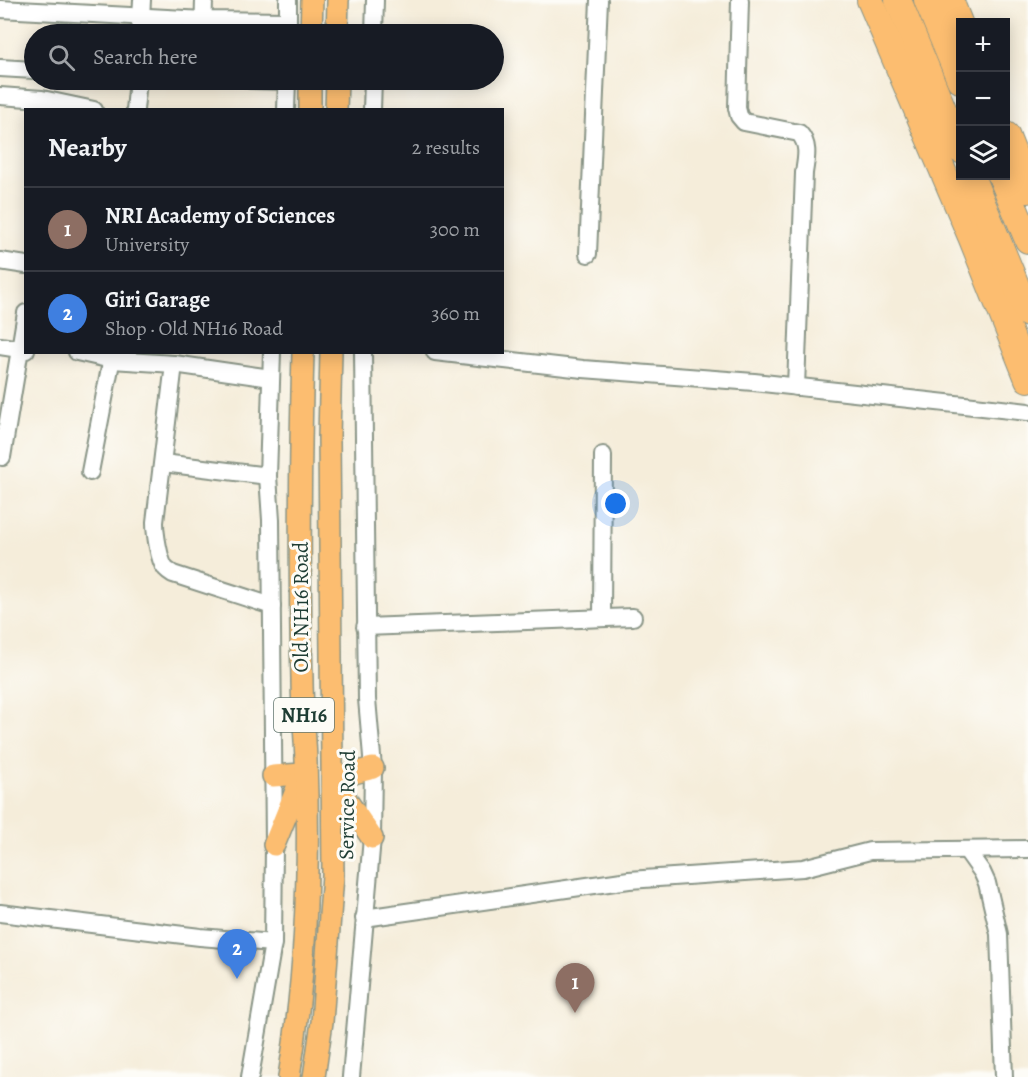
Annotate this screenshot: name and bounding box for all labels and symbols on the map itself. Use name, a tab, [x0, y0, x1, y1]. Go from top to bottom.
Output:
your location	[601, 489, 630, 518]
street label: Old NH16 Road	[287, 541, 315, 672]
road number: NH16	[274, 698, 334, 732]
street label: Service Road	[332, 749, 362, 860]
pin: 2	[218, 930, 256, 979]
pin: 1	[556, 964, 594, 1013]

